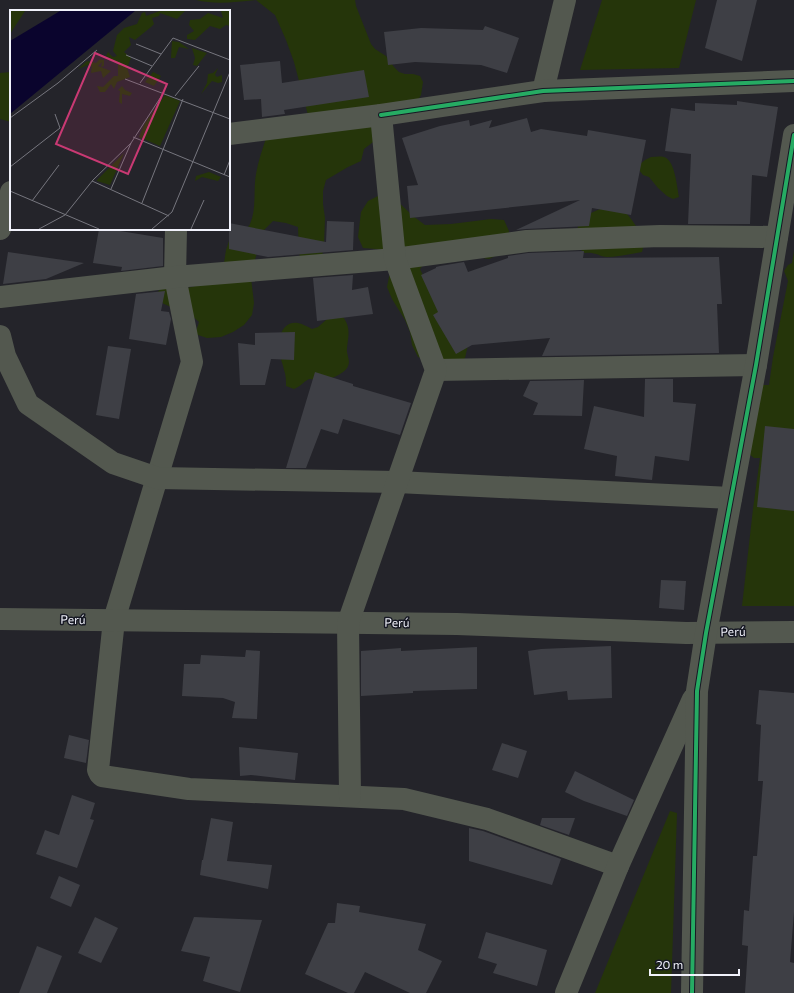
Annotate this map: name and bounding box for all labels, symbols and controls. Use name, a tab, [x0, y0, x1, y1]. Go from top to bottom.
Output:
inset map	[10, 10, 230, 230]
street label: Perú	[60, 612, 86, 626]
street label: Perú	[384, 615, 410, 629]
street label: Perú	[720, 624, 746, 638]
scale bar	[650, 951, 739, 977]
text: 20 m	[656, 957, 683, 971]

